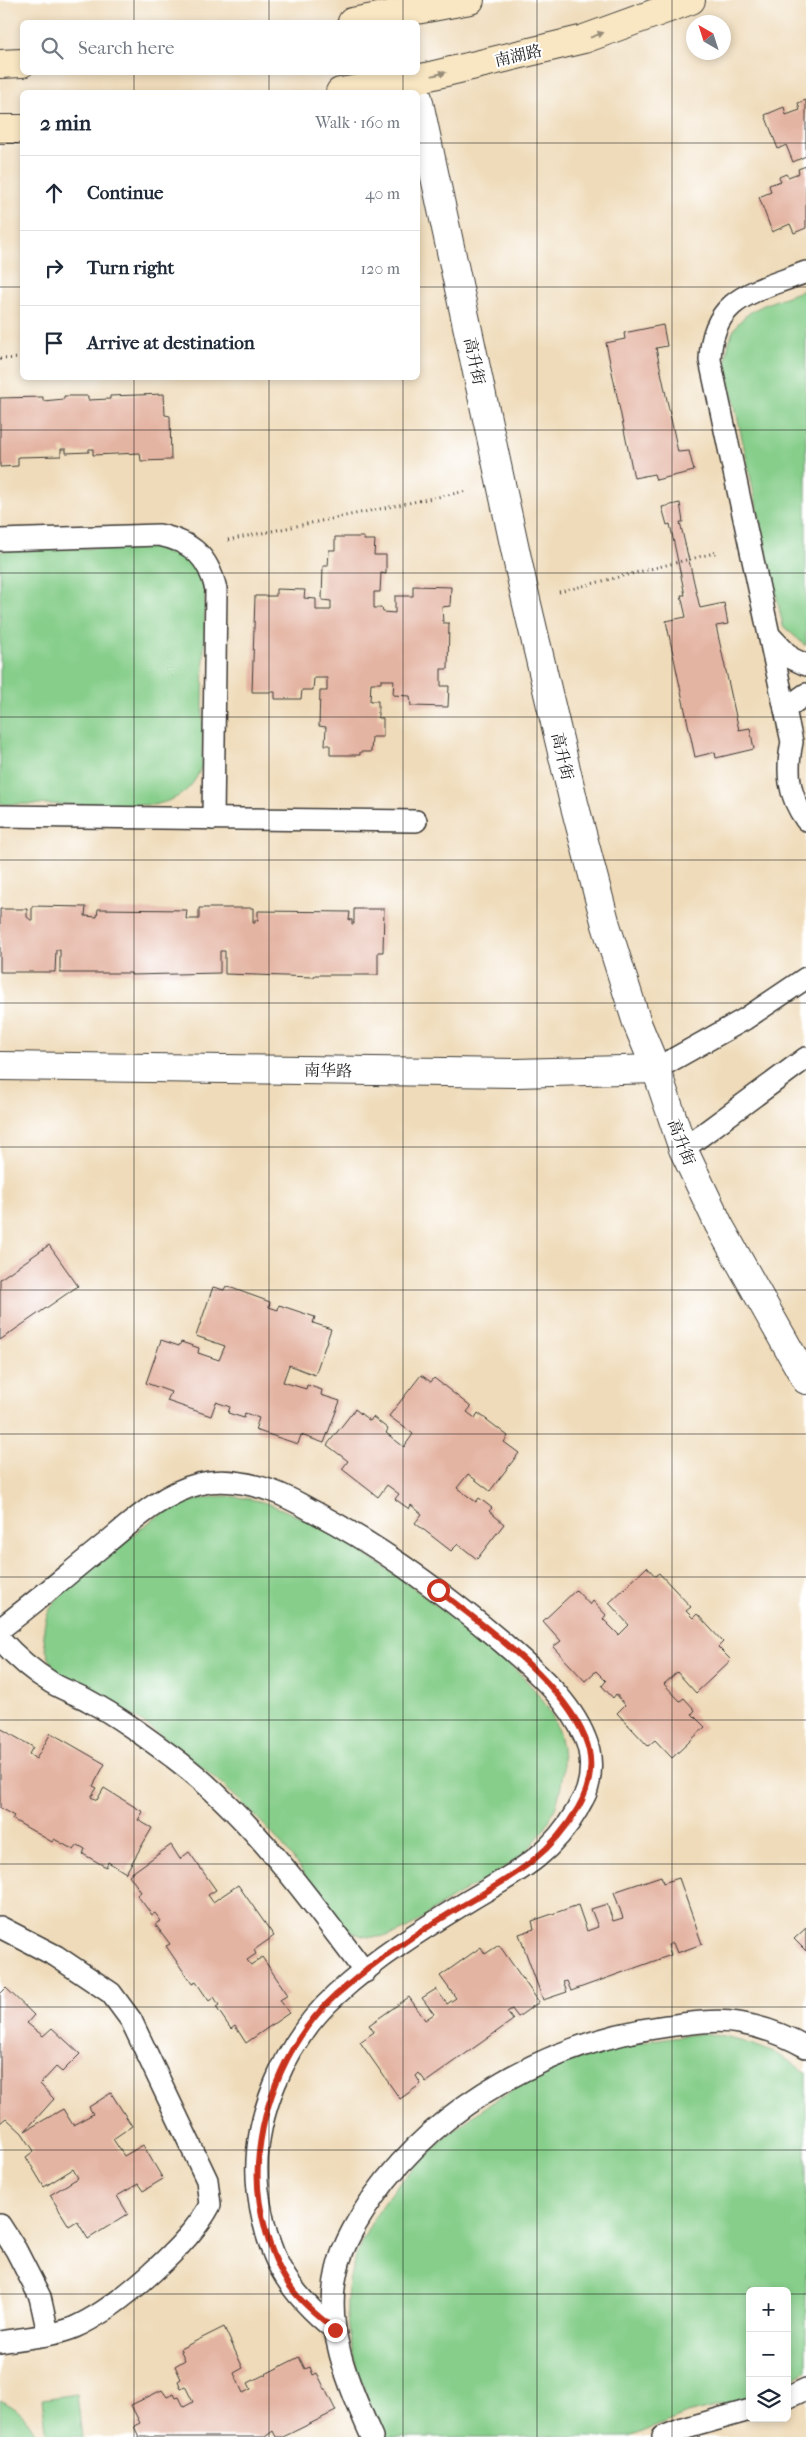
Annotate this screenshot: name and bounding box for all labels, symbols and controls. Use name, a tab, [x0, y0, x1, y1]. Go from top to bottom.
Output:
north arrow	[686, 15, 731, 60]
search box	[20, 20, 420, 75]
one-way arrow	[590, 31, 605, 39]
icon: search	[38, 34, 66, 62]
text: Search here	[78, 37, 174, 59]
street label: 南湖路	[493, 41, 544, 70]
one-way arrow	[432, 70, 447, 78]
text: 2 min	[40, 111, 91, 135]
text: Walk · 160 m	[315, 113, 400, 132]
icon: ahead	[40, 179, 68, 207]
text: Continue	[87, 182, 163, 204]
text: 40 m	[365, 184, 400, 203]
icon: right	[40, 254, 68, 282]
text: Turn right	[87, 257, 174, 279]
text: 120 m	[361, 259, 400, 278]
icon: arrive	[40, 329, 68, 357]
text: Arrive at destination	[87, 332, 255, 354]
street label: 高升街	[460, 336, 489, 387]
street label: 高升街	[548, 731, 577, 782]
street label: 南华路	[304, 1061, 352, 1080]
street label: 高升街	[664, 1116, 699, 1168]
route start	[427, 1579, 450, 1602]
map controls	[746, 2287, 791, 2422]
button: +	[746, 2287, 791, 2332]
route end	[324, 2319, 347, 2342]
button: −	[746, 2332, 791, 2377]
button: layers	[746, 2377, 791, 2422]

